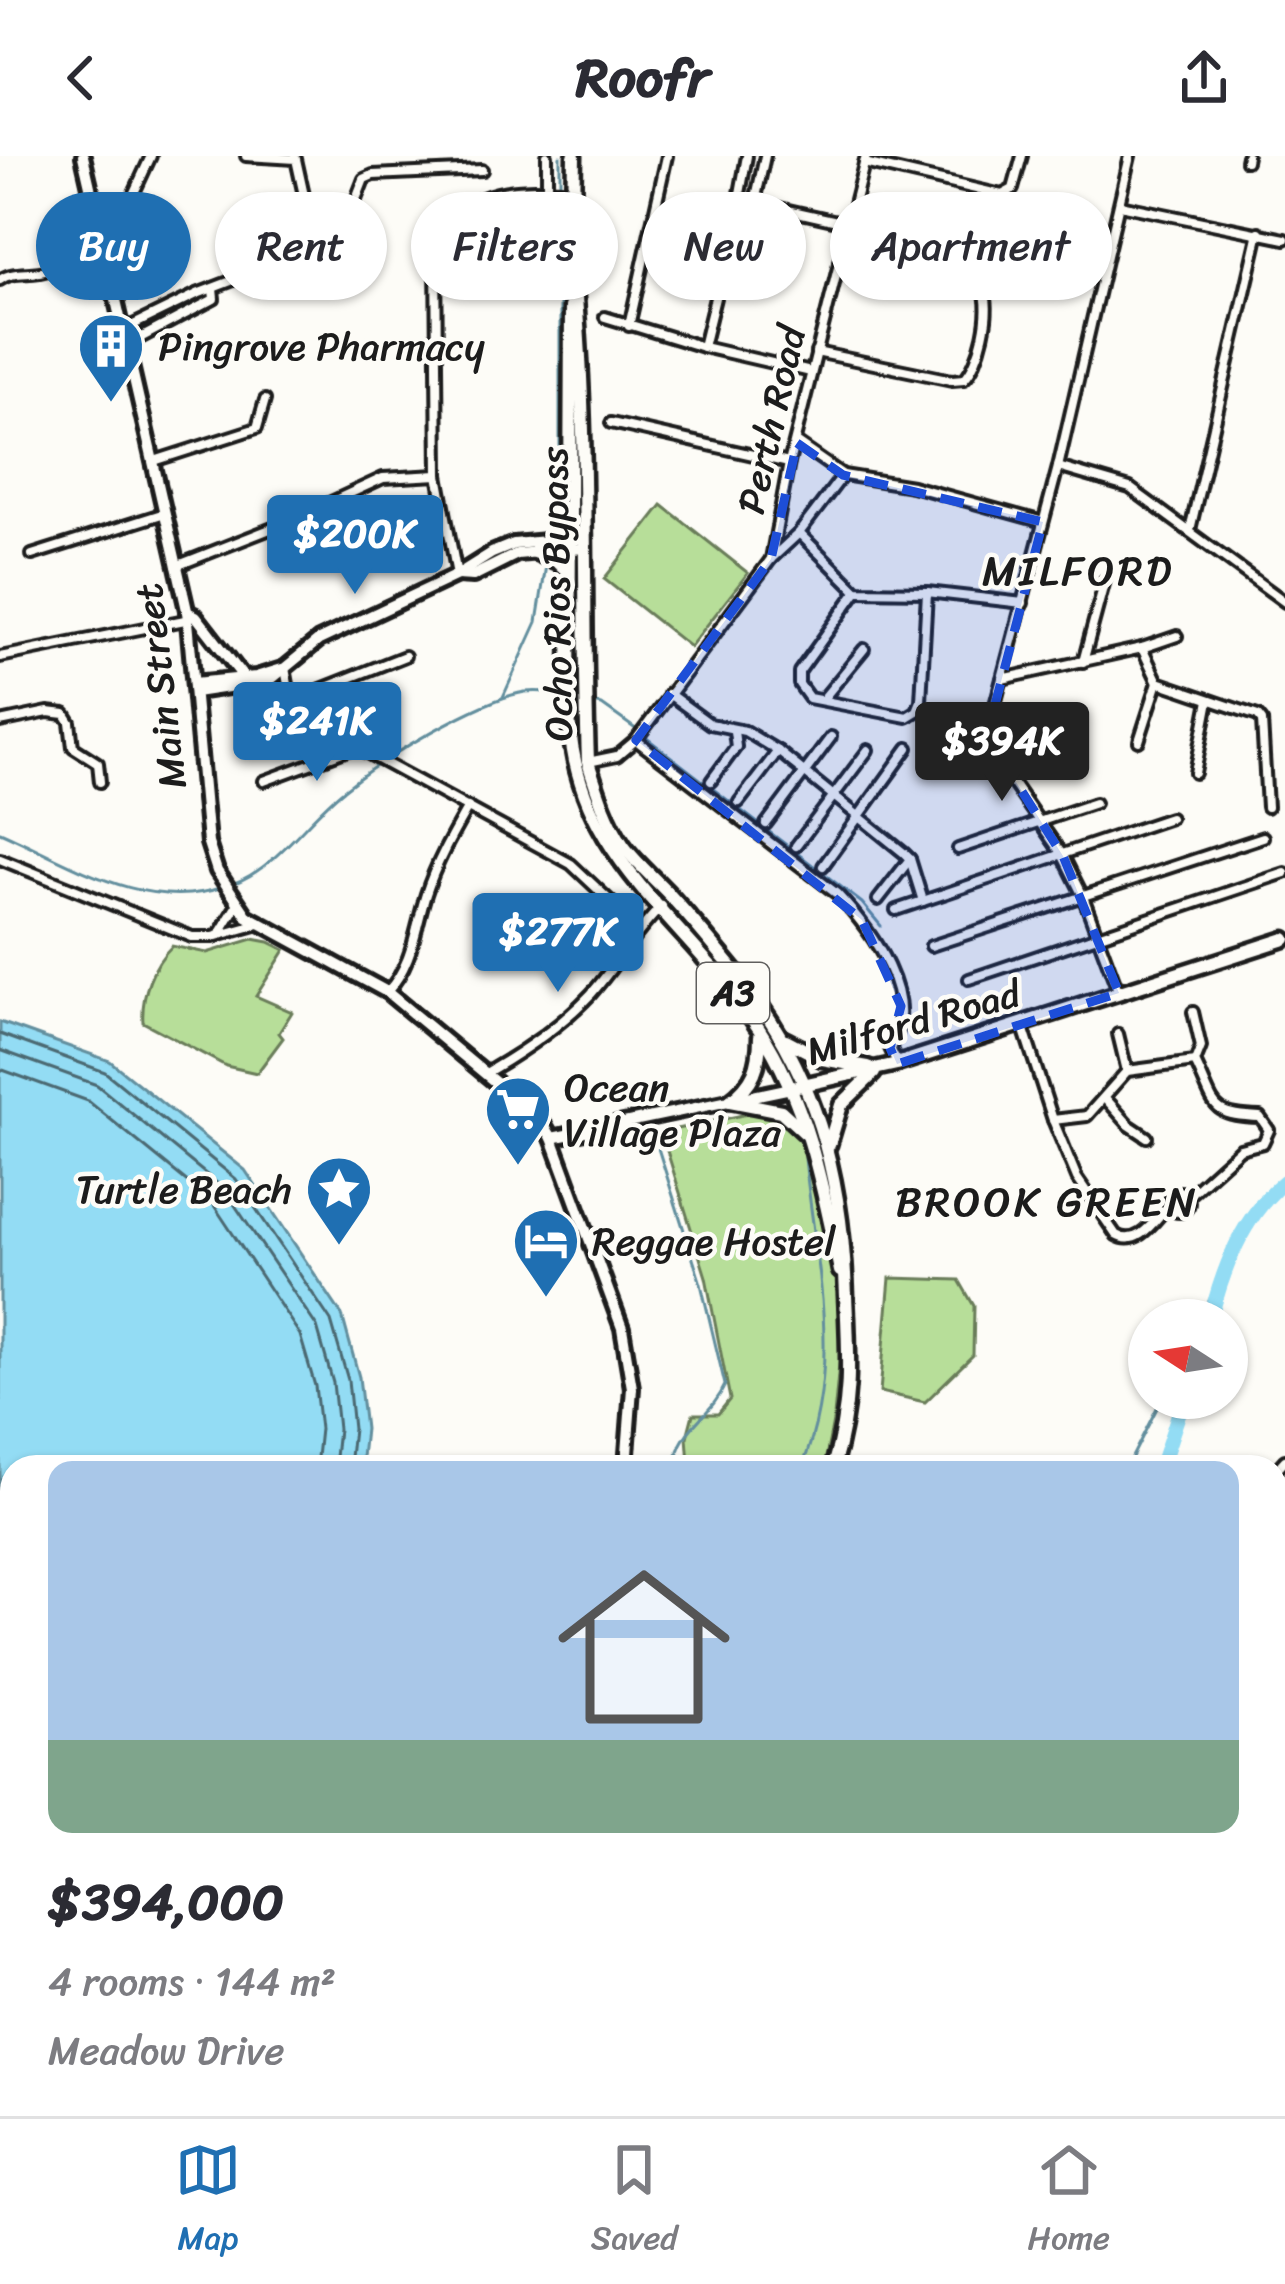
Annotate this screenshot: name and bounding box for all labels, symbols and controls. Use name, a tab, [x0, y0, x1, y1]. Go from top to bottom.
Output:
text: Roofr	[576, 30, 709, 126]
icon: back	[48, 45, 114, 111]
icon: share	[1171, 45, 1237, 111]
chip: Buy	[36, 192, 191, 300]
chip: Rent	[215, 192, 387, 300]
chip: Filters	[411, 192, 618, 300]
chip: New	[642, 192, 806, 300]
chip: Apartment	[830, 192, 1112, 300]
building icon: Pingrove Pharmacy	[76, 311, 146, 405]
place label: Pingrove Pharmacy	[158, 312, 485, 381]
street label: Perth Road	[716, 317, 827, 521]
street label: Ocho Rios Bypass	[519, 445, 593, 742]
pin: $200K	[271, 495, 439, 597]
text: $200K	[294, 499, 416, 568]
district label: MILFORD	[982, 534, 1174, 608]
street label: Main Street	[113, 579, 207, 793]
pin: $241K	[233, 682, 401, 784]
text: $241K	[260, 686, 374, 755]
pin: $394K	[918, 702, 1086, 804]
text: $394K	[942, 706, 1062, 775]
pin: $277K	[474, 893, 642, 995]
text: $277K	[499, 897, 617, 966]
street label: Milford Road	[798, 958, 1031, 1086]
road number: A3	[697, 963, 769, 1023]
place label: Ocean Village Plaza	[564, 1053, 781, 1167]
supermarket icon: Ocean Village Plaza	[483, 1074, 553, 1168]
place icon: Turtle Beach	[304, 1154, 374, 1248]
place label: Turtle Beach	[76, 1155, 292, 1224]
district label: BROOK GREEN	[895, 1165, 1199, 1239]
hotel icon: Reggae Hostel	[511, 1206, 581, 1300]
place label: Reggae Hostel	[592, 1207, 836, 1276]
north arrow	[1128, 1299, 1248, 1419]
map controls	[1128, 1299, 1248, 1419]
icon: home	[536, 1539, 752, 1755]
text: $394,000	[48, 1857, 284, 1947]
text: 4 rooms · 144 m²	[48, 1947, 336, 2016]
text: Meadow Drive	[48, 2016, 285, 2085]
tab: Map	[175, 2137, 241, 2267]
tab: Saved	[591, 2137, 678, 2267]
tab: Home	[1028, 2137, 1110, 2267]

